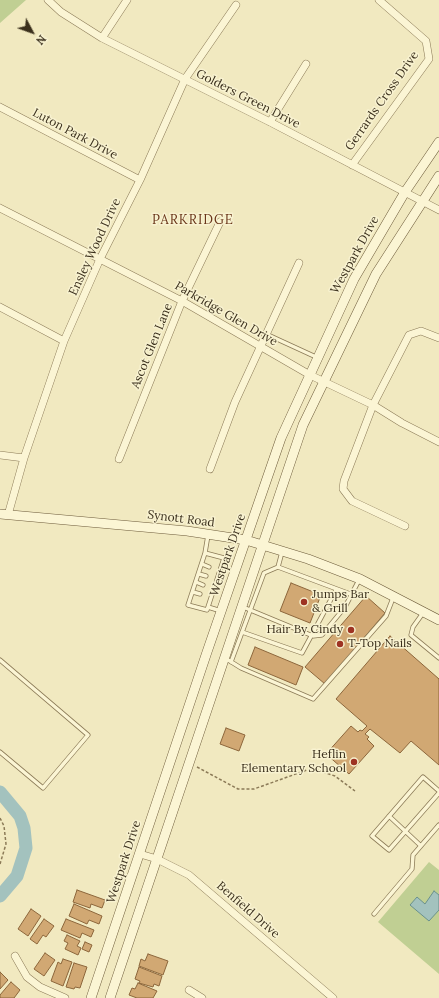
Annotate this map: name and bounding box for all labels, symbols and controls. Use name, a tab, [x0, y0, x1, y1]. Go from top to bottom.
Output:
north arrow	[12, 12, 52, 52]
text: N	[33, 32, 49, 48]
street label: Gerrards Cross Drive	[342, 49, 422, 153]
street label: Golders Green Drive	[194, 67, 302, 131]
street label: Luton Park Drive	[30, 105, 120, 163]
street label: Ensley Wood Drive	[66, 196, 124, 298]
district label: PARKRIDGE	[152, 212, 234, 228]
street label: Westpark Drive	[328, 214, 382, 296]
street label: Parkridge Glen Drive	[172, 279, 280, 349]
street label: Ascot Glen Lane	[128, 301, 176, 391]
street label: Synott Road	[146, 508, 216, 530]
street label: Westpark Drive	[207, 512, 249, 598]
place label: Jumps Bar & Grill	[312, 588, 369, 616]
marker: Jumps Bar & Grill	[299, 597, 309, 607]
place label: Hair By Cindy	[267, 623, 343, 637]
marker: Hair By Cindy	[346, 625, 356, 635]
place label: T-Top Nails	[348, 637, 412, 651]
marker: T-Top Nails	[335, 639, 345, 649]
place label: Heflin Elementary School	[241, 748, 346, 776]
marker: Heflin Elementary School	[349, 757, 359, 767]
street label: Westpark Drive	[104, 819, 144, 905]
street label: Benfield Drive	[214, 879, 282, 941]

